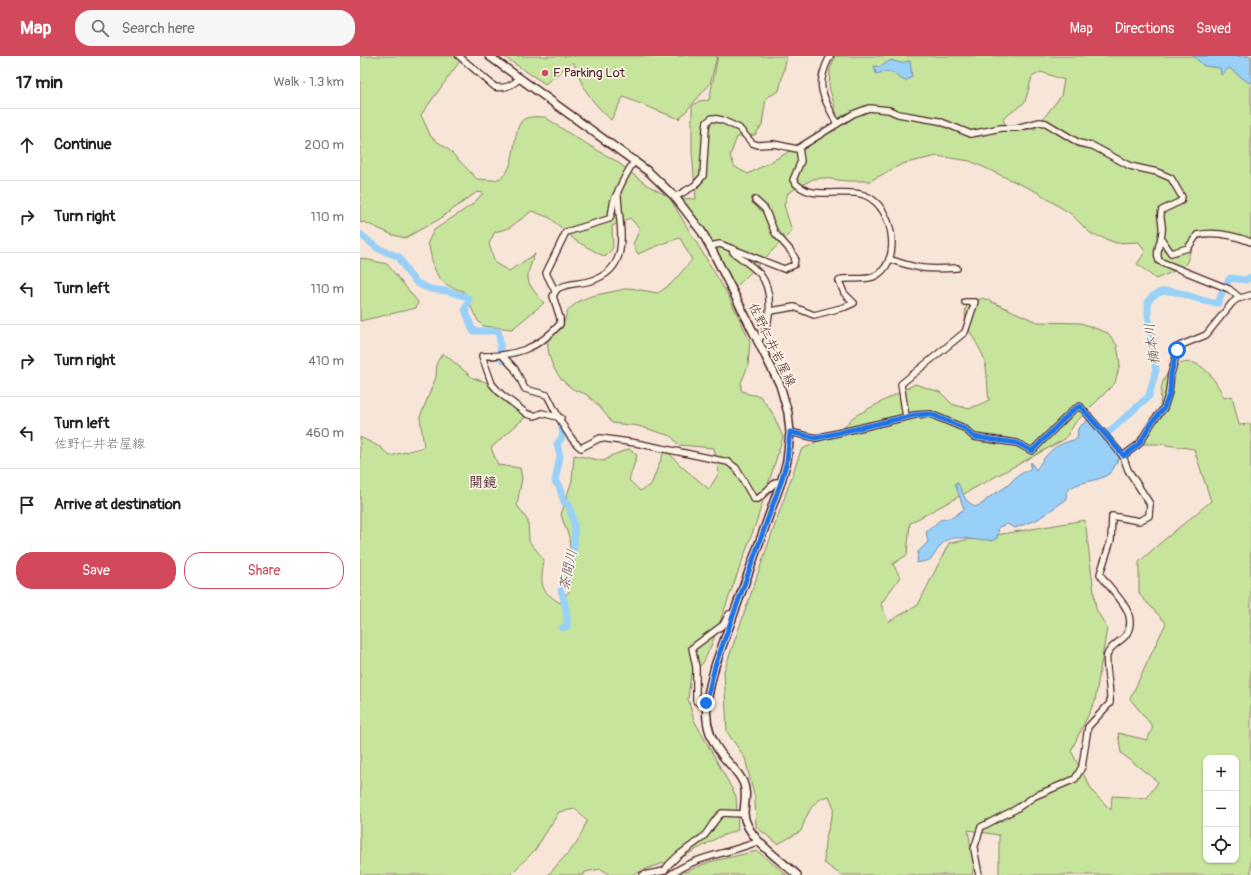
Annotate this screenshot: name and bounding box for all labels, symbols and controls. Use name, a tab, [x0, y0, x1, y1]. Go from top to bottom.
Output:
search box	[75, 10, 355, 46]
text: Map	[20, 16, 51, 40]
icon: search	[89, 17, 111, 39]
text: Search here	[121, 19, 195, 38]
text: Map	[1070, 20, 1093, 37]
text: Directions	[1115, 20, 1174, 37]
text: Saved	[1196, 20, 1231, 37]
place label: F Parking Lot	[553, 65, 626, 81]
marker: F Parking Lot	[540, 68, 550, 78]
text: 17 min	[16, 72, 63, 93]
text: Walk · 1.3 km	[274, 74, 344, 90]
icon: ahead	[16, 134, 38, 156]
text: Continue	[54, 135, 112, 154]
text: 200 m	[305, 137, 344, 153]
icon: right	[16, 206, 38, 228]
text: Turn right	[54, 207, 115, 226]
text: 110 m	[311, 209, 344, 225]
icon: left	[16, 278, 38, 300]
text: Turn left	[54, 279, 110, 298]
text: 110 m	[311, 281, 344, 297]
street label: 佐野仁井岩屋線	[745, 301, 800, 390]
water label: 楠本川	[1141, 322, 1163, 366]
route start	[1168, 341, 1186, 359]
icon: right	[16, 350, 38, 372]
text: Turn right	[54, 351, 115, 370]
text: 410 m	[308, 353, 344, 369]
text: Turn left	[54, 414, 110, 433]
icon: left	[16, 422, 38, 444]
text: 460 m	[306, 425, 344, 441]
text: 佐野仁井岩屋線	[54, 436, 145, 452]
district label: 開鏡	[469, 474, 497, 491]
icon: arrive	[16, 494, 38, 516]
text: Arrive at destination	[54, 495, 181, 514]
water label: 茶間川	[555, 548, 581, 592]
button: Save	[16, 552, 176, 589]
button: Share	[184, 552, 344, 589]
route end	[697, 694, 715, 712]
map controls	[1203, 755, 1239, 863]
button: +	[1203, 755, 1239, 791]
button: −	[1203, 791, 1239, 827]
button: locate	[1203, 827, 1239, 863]

